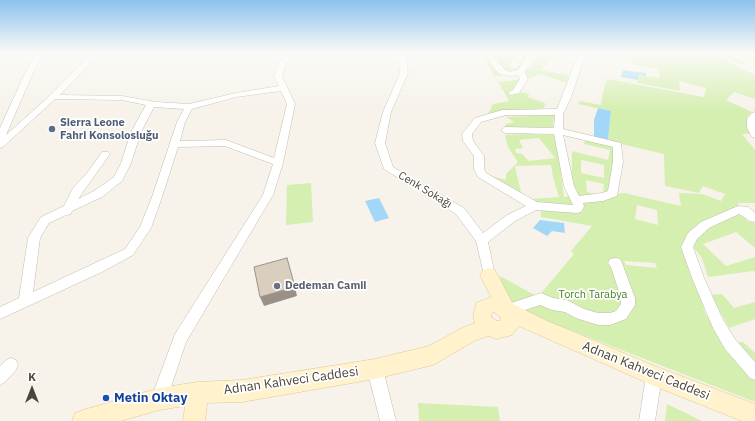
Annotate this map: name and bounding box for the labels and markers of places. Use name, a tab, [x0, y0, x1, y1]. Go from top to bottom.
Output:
place label: Sierra Leone Fahri Konsolosluğu	[60, 116, 159, 142]
marker: Sierra Leone Fahri Konsolosluğu	[47, 124, 57, 134]
place label: Dedeman Camii	[285, 279, 367, 293]
marker: Dedeman Camii	[272, 281, 282, 291]
place label: Metin Oktay	[114, 390, 187, 406]
marker: Metin Oktay	[101, 393, 111, 403]

